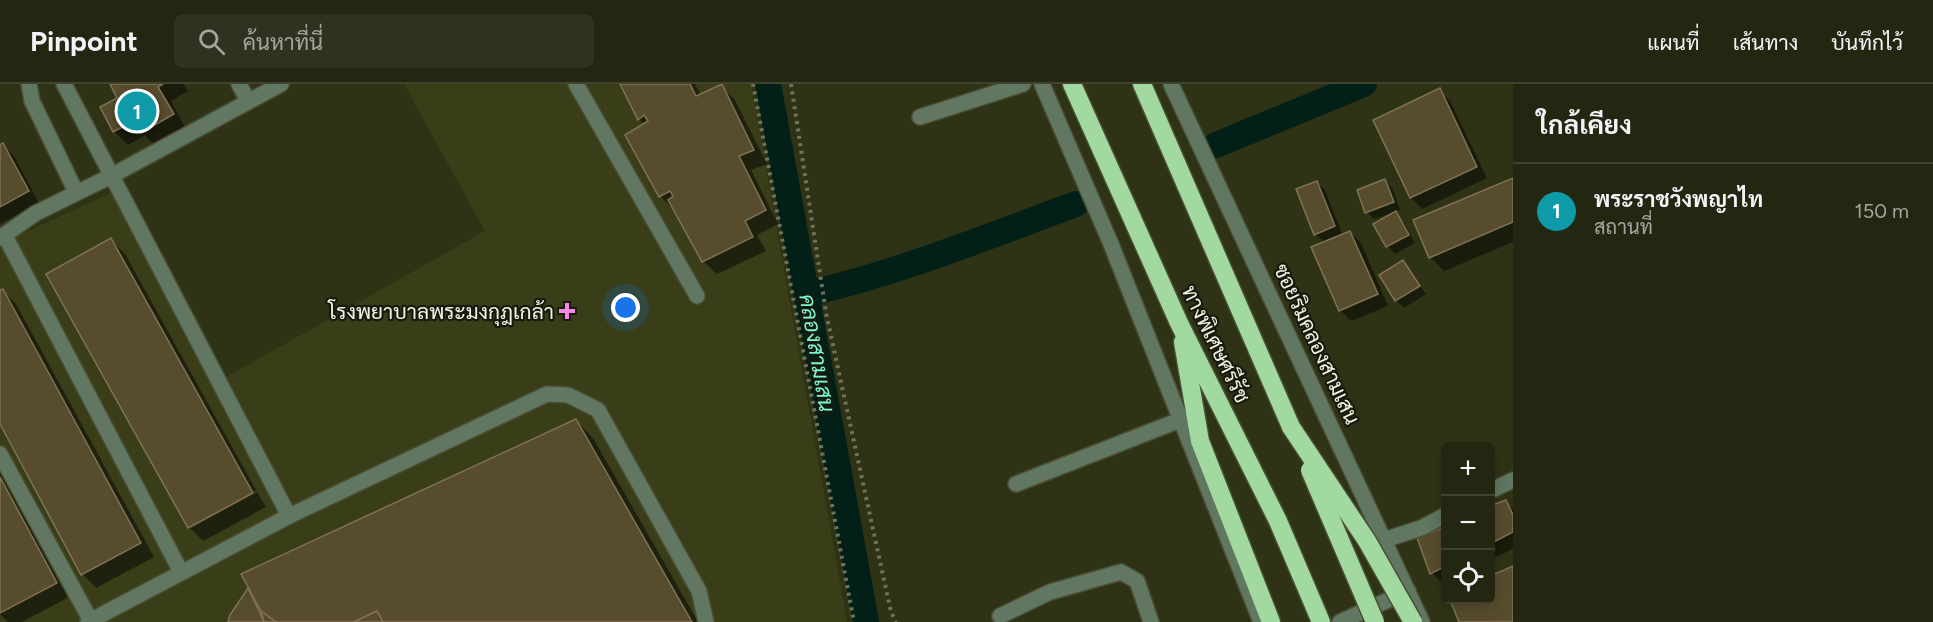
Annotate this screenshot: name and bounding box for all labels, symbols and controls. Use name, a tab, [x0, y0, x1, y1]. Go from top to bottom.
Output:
search box	[174, 14, 594, 68]
text: Pinpoint	[30, 24, 138, 58]
icon: search	[195, 25, 228, 58]
text: ค้นหาที่นี่	[243, 29, 323, 56]
text: แผนที่	[1647, 30, 1700, 55]
text: เส้นทาง	[1733, 30, 1798, 55]
text: บันทึกไว้	[1831, 30, 1903, 55]
pin: 1	[118, 88, 156, 134]
text: ใกล้เคียง	[1537, 109, 1632, 141]
text: พระราชวังพญาไท	[1594, 186, 1763, 213]
text: 1	[1552, 199, 1561, 223]
text: 150 m	[1854, 199, 1909, 223]
text: สถานที่	[1594, 215, 1653, 239]
street label: ซอยริมคลองสามเสน	[1269, 260, 1365, 428]
street label: ทางพิเศษศรีรัช	[1177, 281, 1255, 407]
water label: คลองสามเสน	[793, 292, 841, 414]
your location	[611, 293, 640, 322]
place label: โรงพยาบาลพระมงกุฎเกล้า	[327, 299, 554, 326]
marker: โรงพยาบาลพระมงกุฎเกล้า	[558, 302, 576, 320]
map controls	[1441, 442, 1495, 604]
button: +	[1441, 442, 1495, 496]
button: −	[1441, 496, 1495, 550]
button: locate	[1441, 550, 1495, 604]

